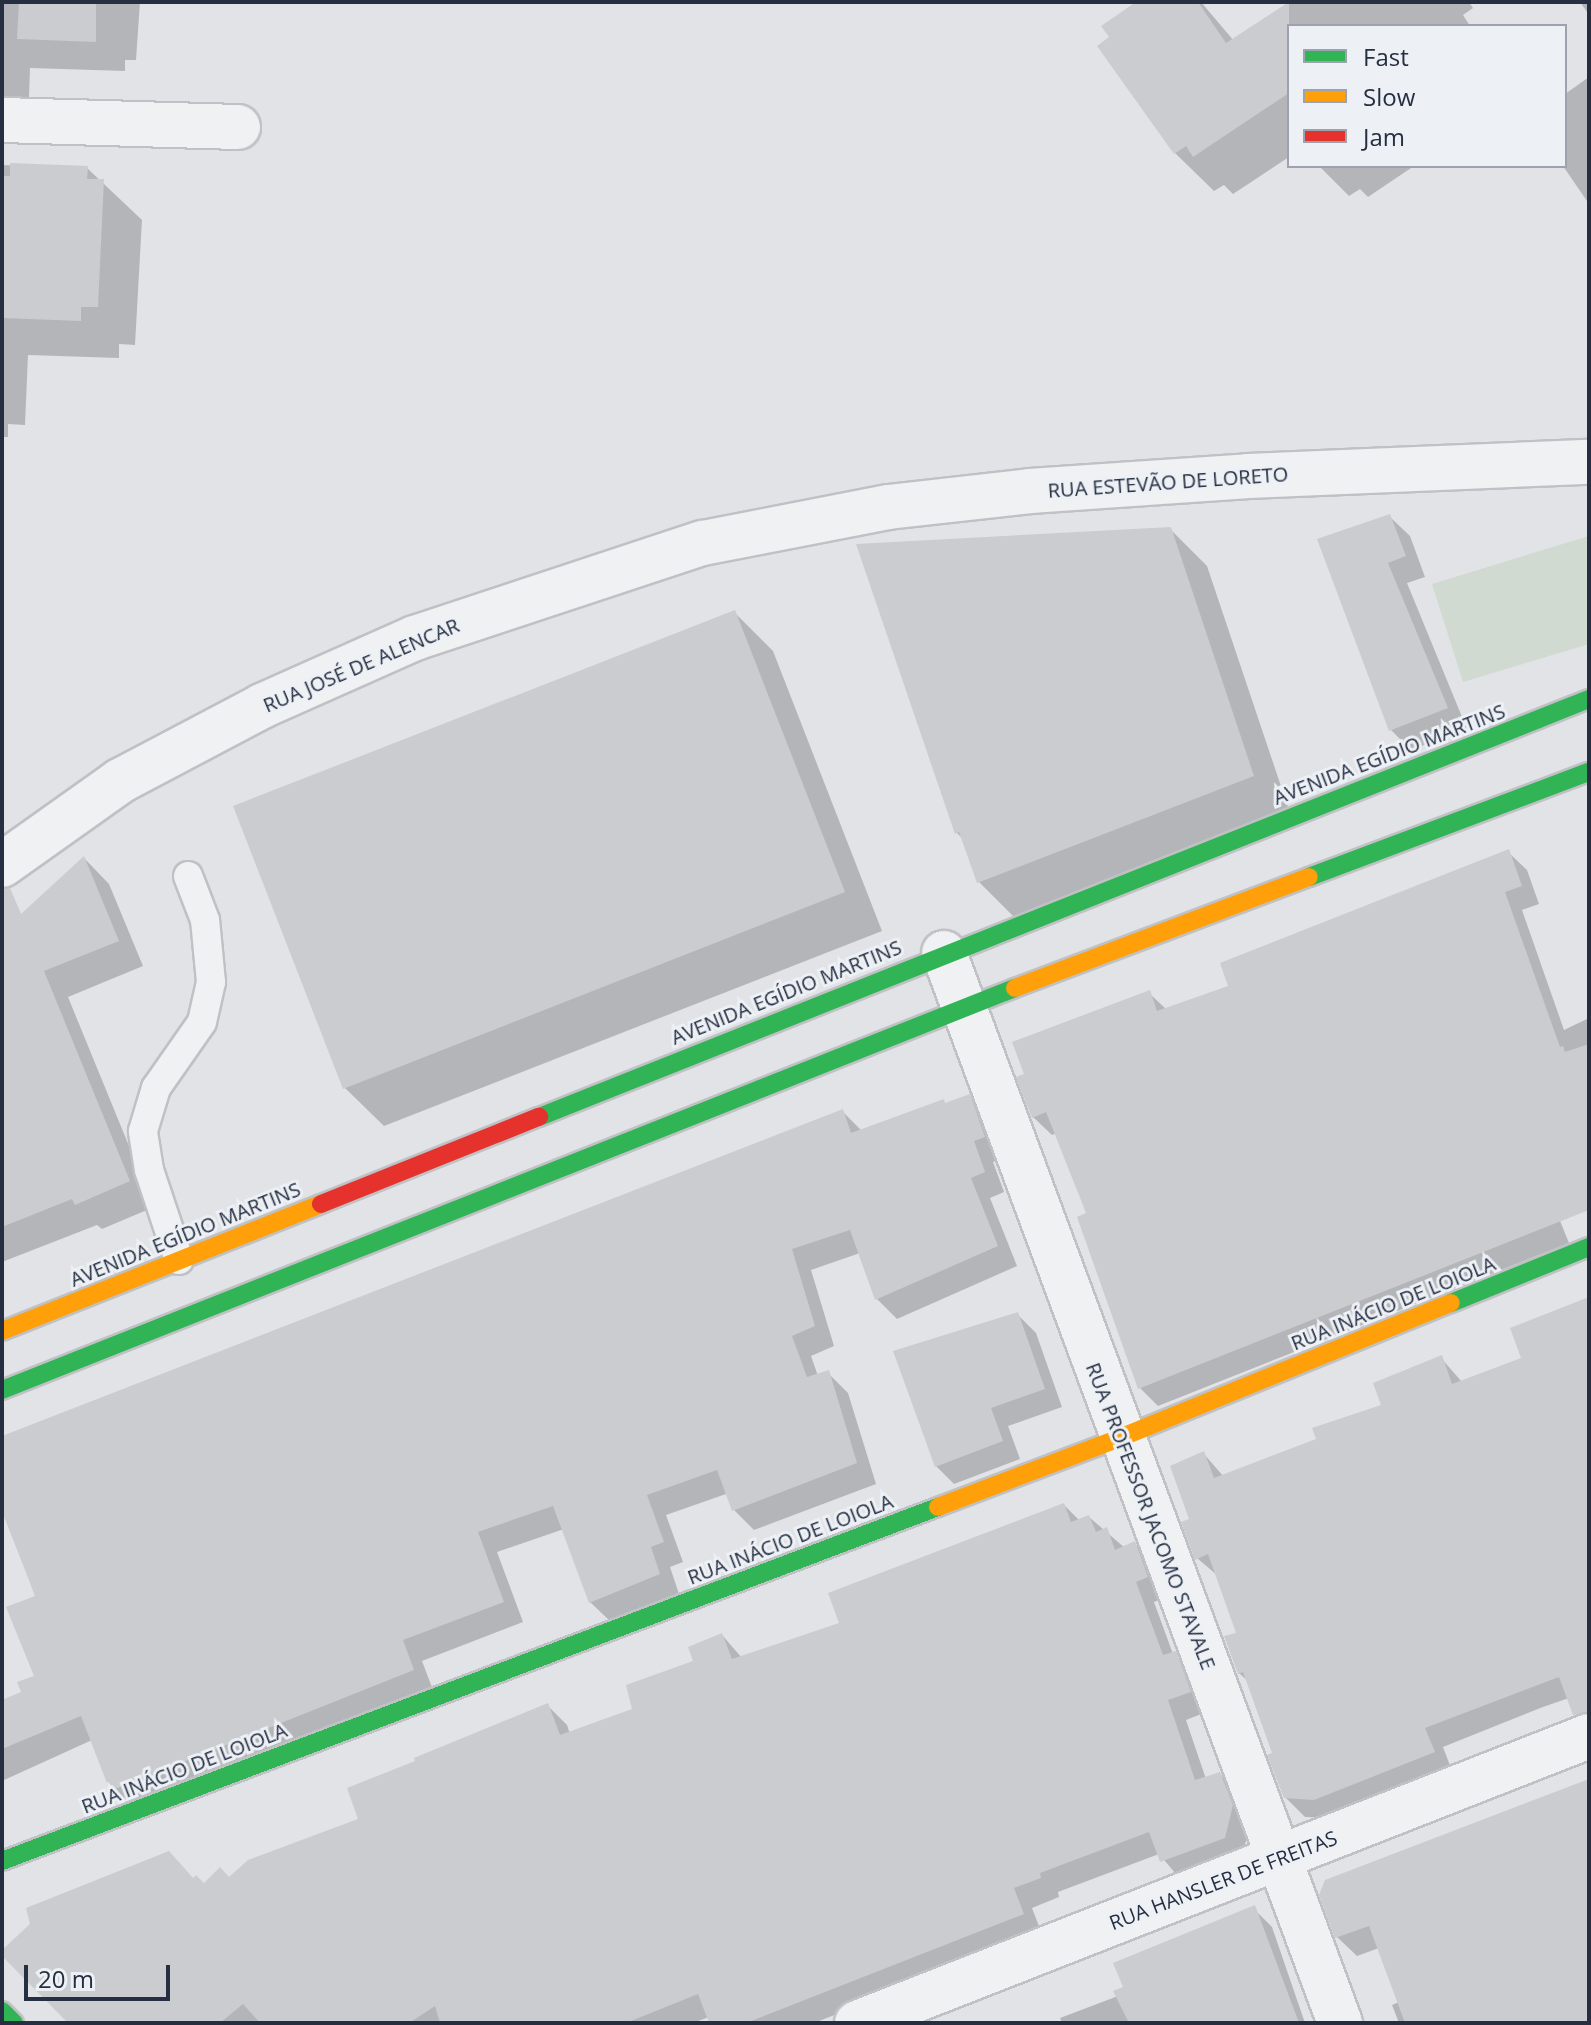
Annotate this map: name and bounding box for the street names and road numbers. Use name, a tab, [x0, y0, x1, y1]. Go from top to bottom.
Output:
street label: RUA ESTEVÃO DE LORETO	[1047, 462, 1289, 502]
street label: RUA JOSÉ DE ALENCAR	[259, 613, 463, 717]
street label: AVENIDA EGÍDIO MARTINS	[1270, 699, 1508, 809]
street label: AVENIDA EGÍDIO MARTINS	[667, 935, 905, 1049]
street label: AVENIDA EGÍDIO MARTINS	[66, 1177, 304, 1291]
street label: RUA INÁCIO DE LOIOLA	[1287, 1251, 1499, 1355]
street label: RUA PROFESSOR JACOMO STAVALE	[1081, 1359, 1221, 1673]
street label: RUA INÁCIO DE LOIOLA	[684, 1489, 896, 1589]
street label: RUA INÁCIO DE LOIOLA	[78, 1718, 290, 1818]
street label: RUA HANSLER DE FREITAS	[1106, 1825, 1340, 1935]

